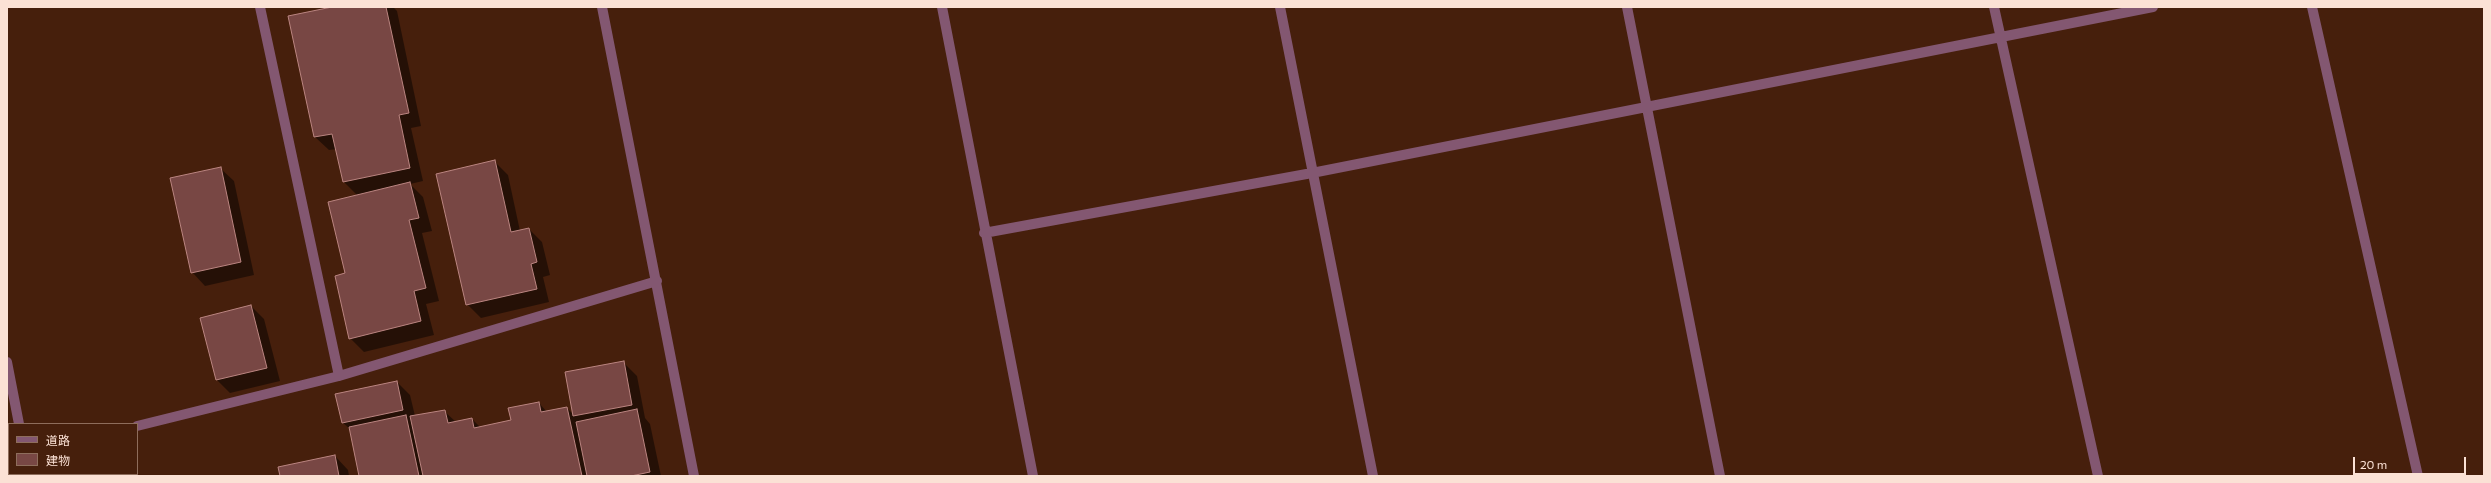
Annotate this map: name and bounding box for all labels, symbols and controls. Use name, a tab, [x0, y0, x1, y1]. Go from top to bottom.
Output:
legend	[8, 423, 138, 475]
text: 道路	[46, 433, 70, 447]
scale bar	[2355, 449, 2468, 475]
text: 建物	[46, 453, 70, 467]
text: 20 m	[2360, 457, 2387, 471]

